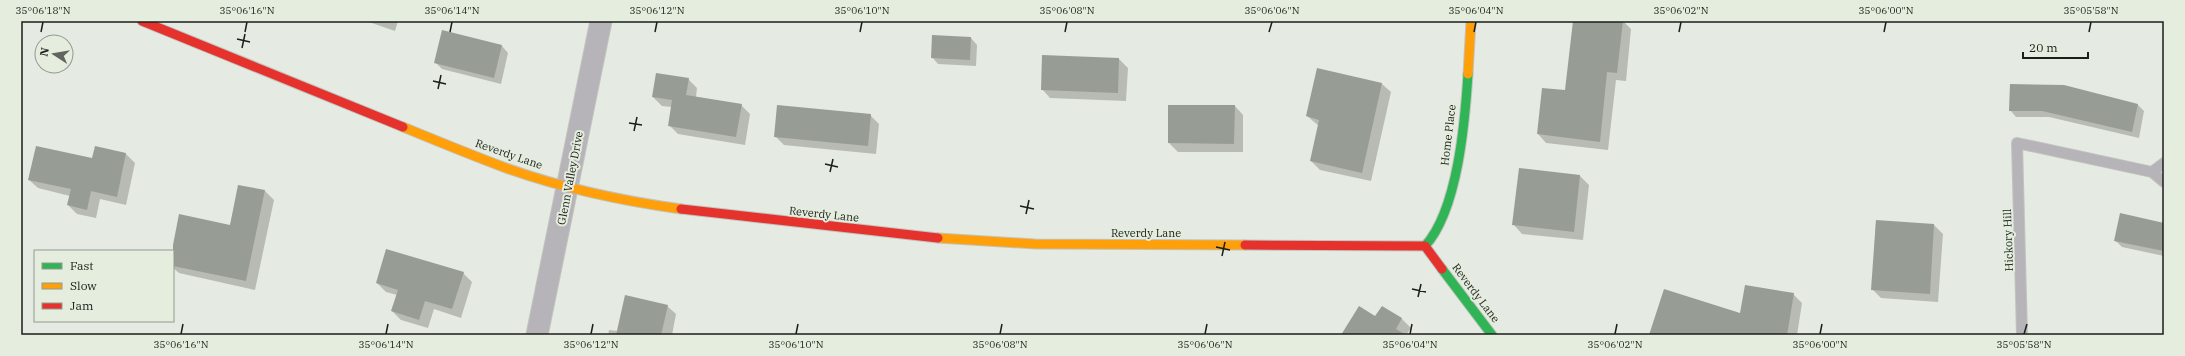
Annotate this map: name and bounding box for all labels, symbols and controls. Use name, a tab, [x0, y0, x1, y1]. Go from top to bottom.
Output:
text: 35°06'18"N	[16, 4, 71, 17]
text: 35°06'16"N	[220, 4, 275, 17]
text: 35°06'14"N	[425, 4, 480, 17]
text: 35°06'12"N	[630, 4, 685, 17]
text: 35°06'10"N	[835, 4, 890, 17]
text: 35°06'08"N	[1040, 4, 1095, 17]
text: 35°06'06"N	[1245, 4, 1300, 17]
text: 35°06'04"N	[1449, 4, 1504, 17]
text: 35°06'02"N	[1654, 4, 1709, 17]
text: 35°06'00"N	[1859, 4, 1914, 17]
text: 35°05'58"N	[2064, 4, 2119, 17]
north arrow	[34, 34, 74, 74]
scale bar	[2023, 34, 2088, 60]
text: 20 m	[2029, 40, 2058, 55]
text: N	[36, 46, 52, 58]
street label: Home Place	[1437, 104, 1459, 166]
street label: Glenn Valley Drive	[554, 130, 586, 226]
street label: Reverdy Lane	[474, 136, 545, 172]
street label: Reverdy Lane	[788, 203, 860, 225]
street label: Hickory Hill	[2000, 208, 2016, 272]
street label: Reverdy Lane	[1111, 226, 1181, 240]
legend	[34, 250, 174, 322]
text: Fast	[70, 258, 94, 273]
street label: Reverdy Lane	[1449, 261, 1503, 325]
text: Slow	[70, 278, 97, 293]
text: Jam	[70, 298, 94, 313]
text: 35°06'16"N	[154, 338, 209, 351]
text: 35°06'14"N	[359, 338, 414, 351]
text: 35°06'12"N	[564, 338, 619, 351]
text: 35°06'10"N	[769, 338, 824, 351]
text: 35°06'08"N	[973, 338, 1028, 351]
text: 35°06'06"N	[1178, 338, 1233, 351]
text: 35°06'04"N	[1383, 338, 1438, 351]
text: 35°06'02"N	[1588, 338, 1643, 351]
text: 35°06'00"N	[1793, 338, 1848, 351]
text: 35°05'58"N	[1997, 338, 2052, 351]

